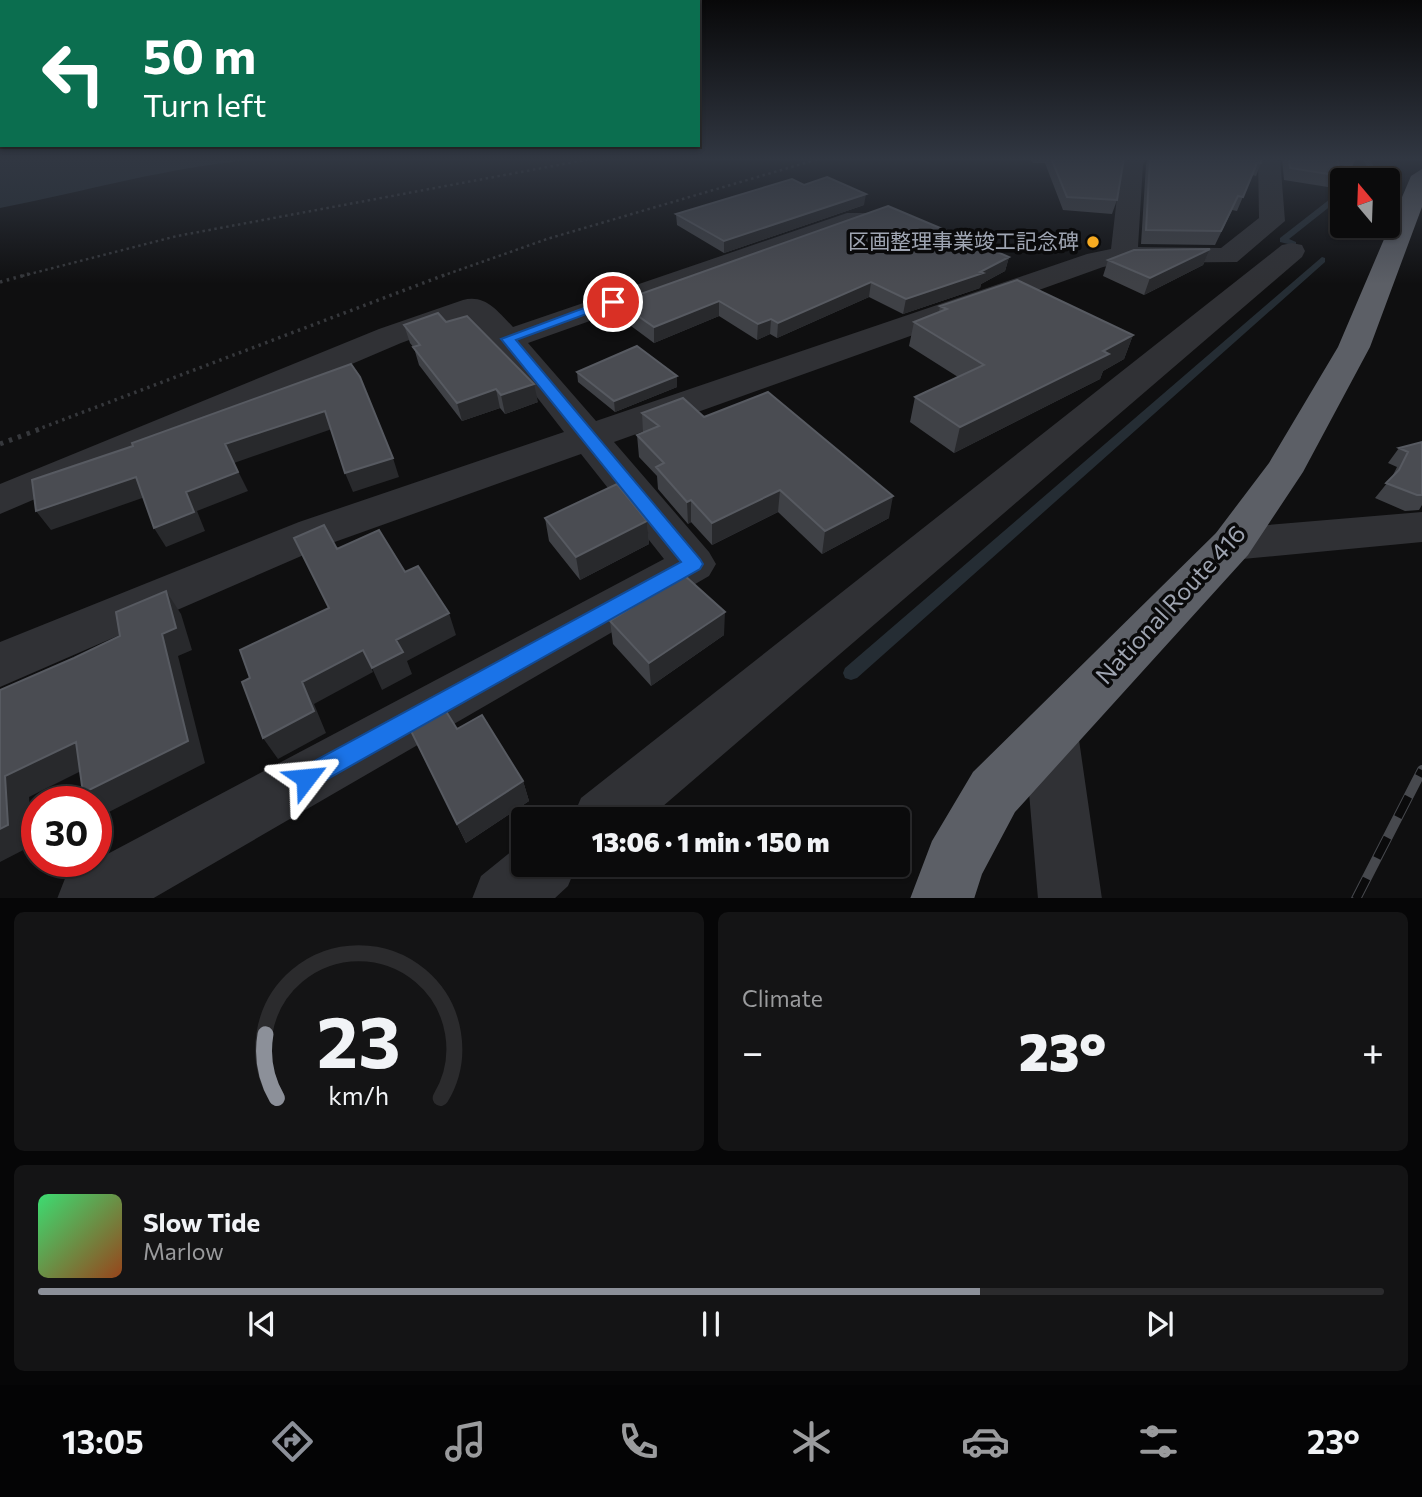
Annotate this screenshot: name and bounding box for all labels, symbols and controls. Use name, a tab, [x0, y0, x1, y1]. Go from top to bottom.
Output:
text: 50 m	[143, 24, 256, 84]
icon: left	[28, 28, 119, 119]
text: Turn left	[143, 84, 267, 124]
north arrow	[1330, 168, 1400, 238]
map controls	[1330, 168, 1400, 238]
place label: 区画整理事業竣工記念碑	[848, 228, 1079, 253]
marker: 区画整理事業竣工記念碑	[1085, 234, 1101, 250]
pin	[583, 272, 643, 332]
icon: arrive	[594, 283, 632, 321]
street label: National Route 416	[1089, 519, 1251, 689]
position arrow	[269, 741, 343, 815]
speed limit sign: 30	[21, 786, 112, 877]
text: 13:06 · 1 min · 150 m	[592, 826, 829, 857]
text: Climate	[742, 984, 823, 1012]
text: 23	[317, 994, 401, 1083]
text: 23°	[1019, 1018, 1106, 1082]
text: −	[742, 1027, 764, 1074]
text: +	[1362, 1027, 1384, 1074]
text: km/h	[329, 1079, 389, 1109]
text: Slow Tide	[143, 1206, 260, 1237]
text: Marlow	[143, 1237, 224, 1265]
icon: previous	[243, 1305, 281, 1343]
icon: pause	[692, 1305, 730, 1343]
icon: next	[1141, 1305, 1179, 1343]
icon: directions	[268, 1417, 317, 1466]
icon: music	[441, 1417, 490, 1466]
icon: phone	[614, 1417, 663, 1466]
icon: climate	[787, 1417, 836, 1466]
icon: car	[961, 1417, 1010, 1466]
icon: filters	[1134, 1417, 1183, 1466]
text: 13:05	[62, 1421, 144, 1461]
text: 23°	[1307, 1421, 1360, 1461]

